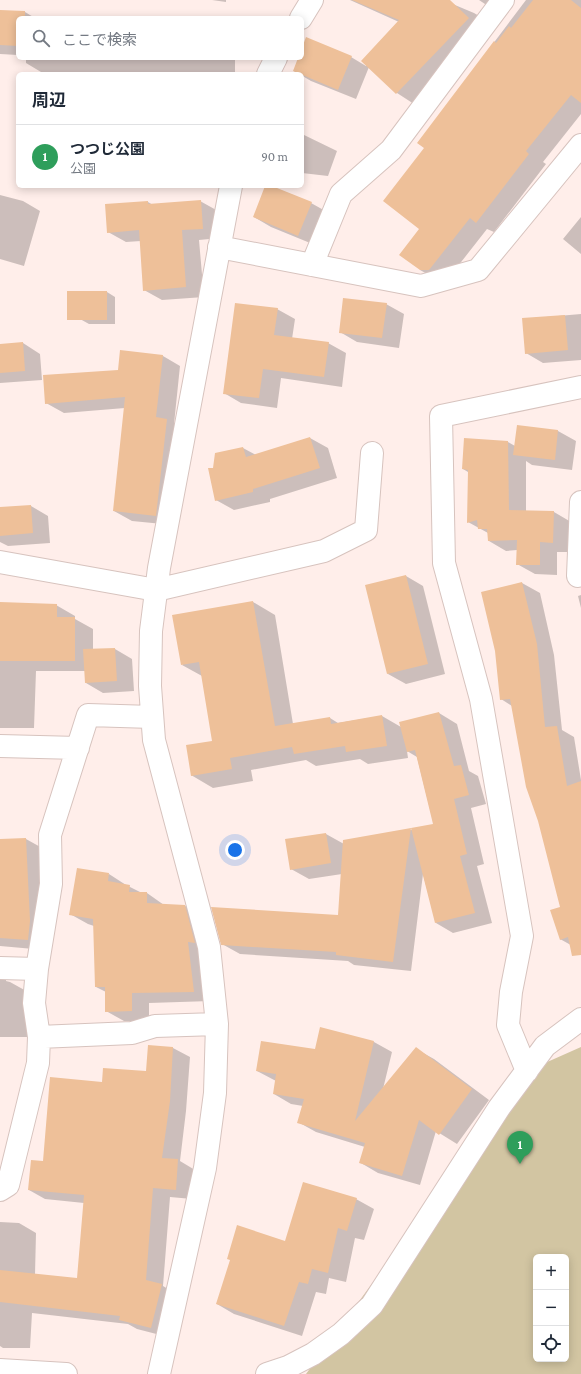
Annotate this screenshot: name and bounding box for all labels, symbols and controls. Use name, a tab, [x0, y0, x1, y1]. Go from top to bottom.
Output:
search box	[16, 16, 304, 60]
icon: search	[30, 27, 52, 49]
text: ここで検索	[62, 32, 137, 48]
text: 周辺	[32, 91, 66, 110]
text: つつじ公園	[70, 141, 145, 157]
text: 1	[43, 149, 47, 164]
text: 90 m	[261, 149, 288, 164]
text: 公園	[70, 161, 96, 176]
your location	[225, 840, 245, 860]
pin: 1	[507, 1131, 533, 1164]
map controls	[533, 1254, 569, 1362]
button: +	[533, 1254, 569, 1290]
button: −	[533, 1290, 569, 1326]
button: locate	[533, 1326, 569, 1362]

